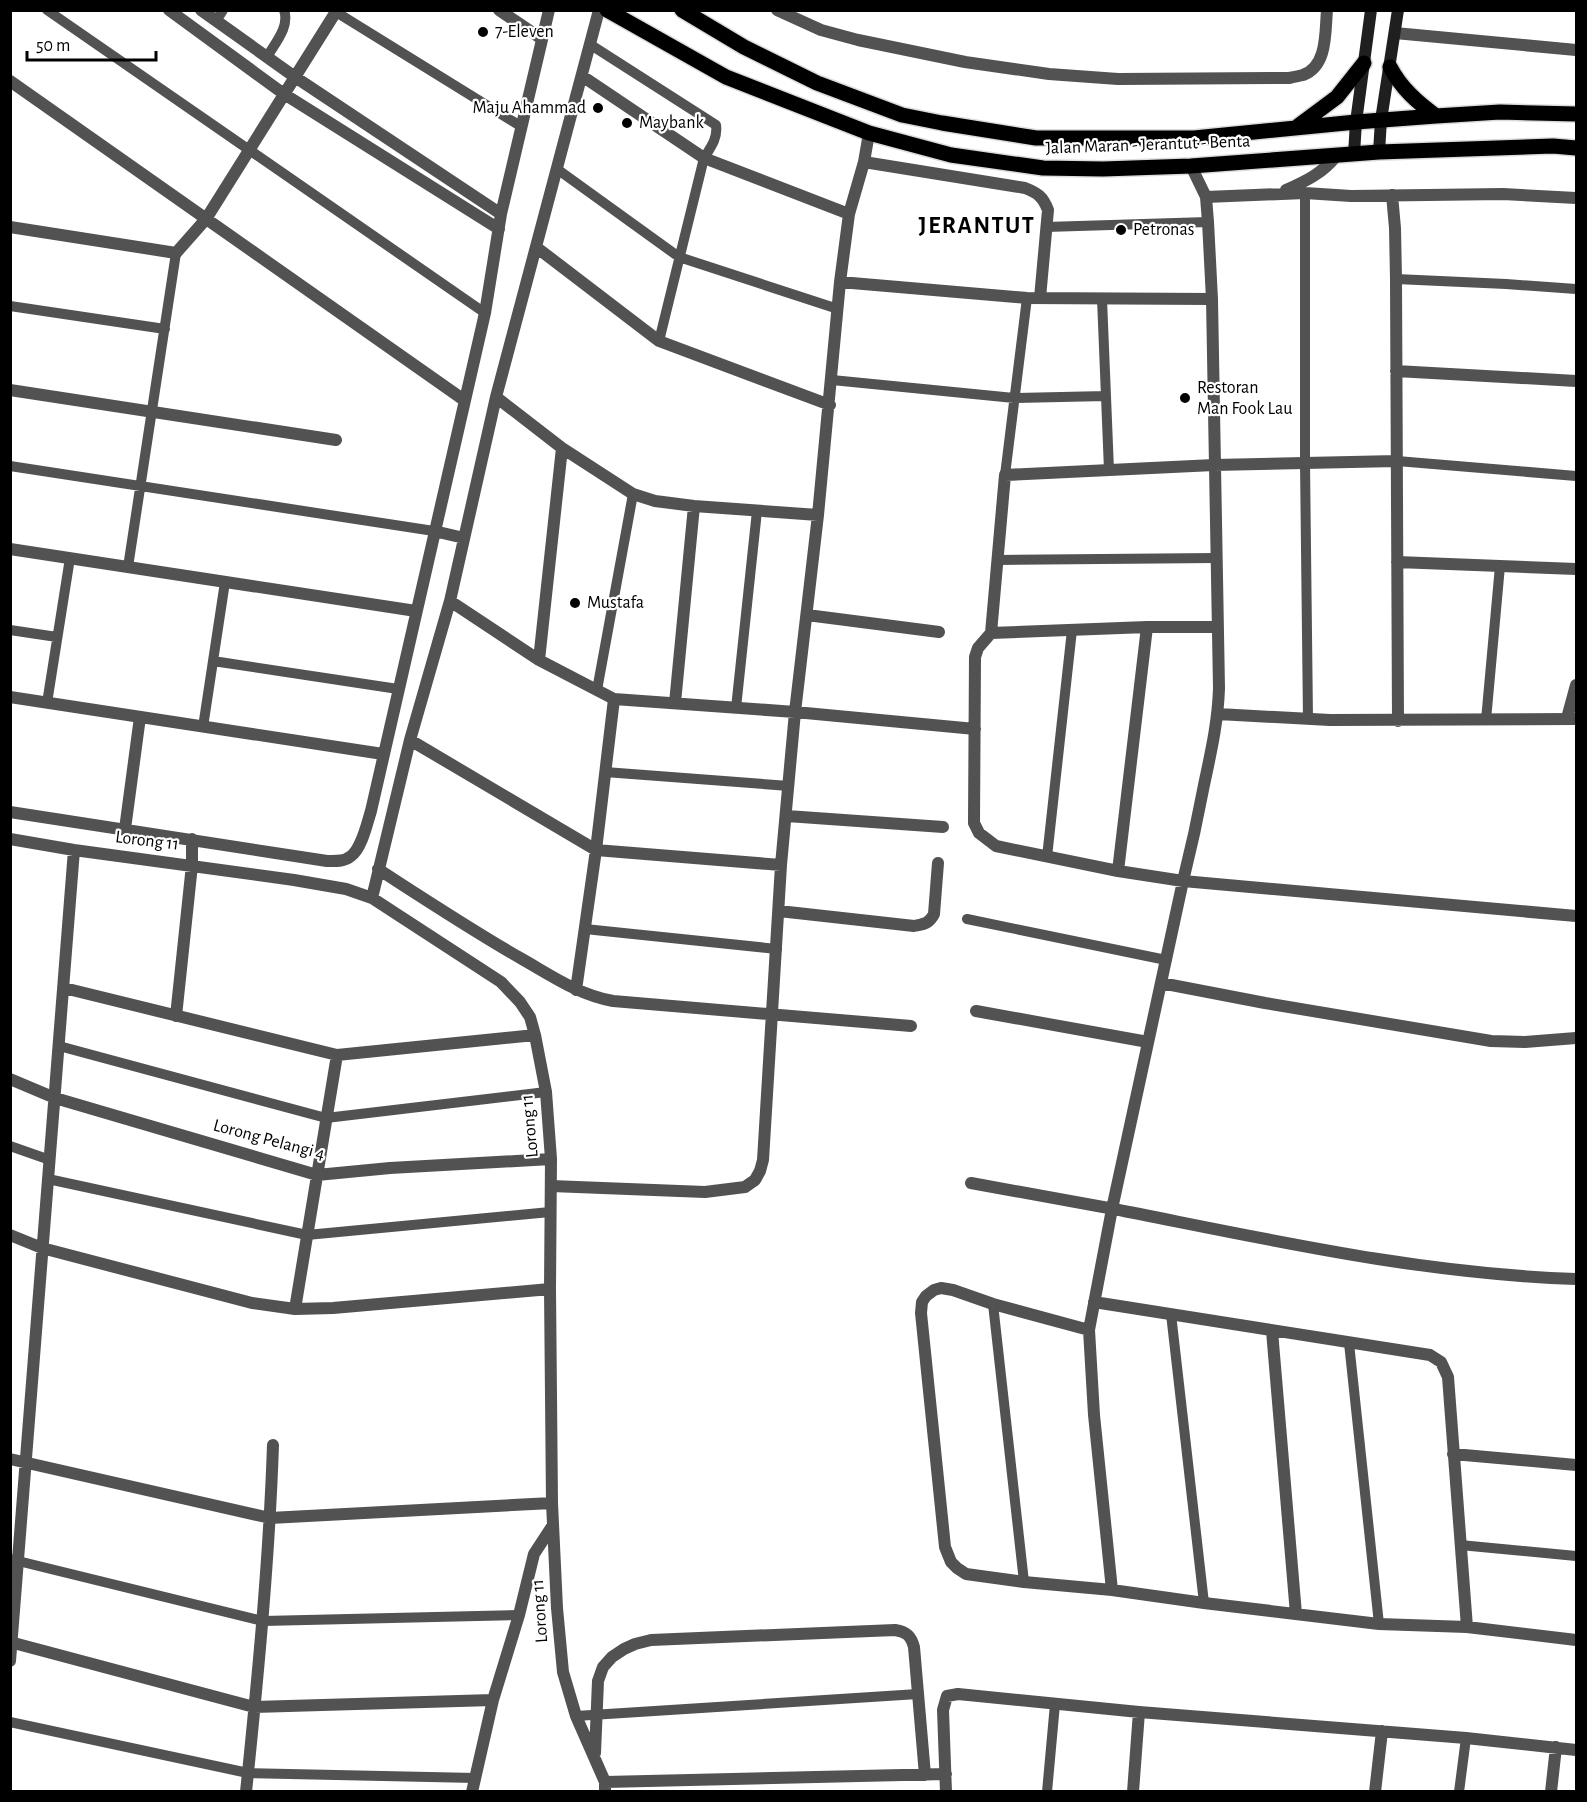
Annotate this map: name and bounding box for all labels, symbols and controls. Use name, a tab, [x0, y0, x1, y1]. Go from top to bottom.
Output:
place label: 7-Eleven	[495, 23, 554, 41]
scale bar	[27, 24, 156, 62]
marker: 7-Eleven	[476, 25, 490, 39]
text: 50 m	[36, 37, 70, 55]
place label: Maju Ahammad	[473, 99, 586, 117]
marker: Maju Ahammad	[591, 101, 605, 115]
place label: Maybank	[639, 114, 704, 132]
marker: Maybank	[620, 116, 634, 130]
street label: Jalan Maran - Jerantut - Benta	[1045, 132, 1251, 158]
district label: JERANTUT	[919, 214, 1035, 238]
place label: Petronas	[1133, 221, 1194, 239]
marker: Petronas	[1114, 223, 1128, 237]
place label: Restoran Man Fook Lau	[1197, 379, 1292, 418]
marker: Restoran Man Fook Lau	[1178, 391, 1192, 405]
place label: Mustafa	[587, 594, 644, 612]
marker: Mustafa	[568, 596, 582, 610]
street label: Lorong 11	[114, 828, 180, 854]
street label: Lorong 11	[518, 1093, 542, 1159]
street label: Lorong Pelangi 4	[211, 1116, 327, 1164]
street label: Lorong 11	[529, 1579, 551, 1643]

